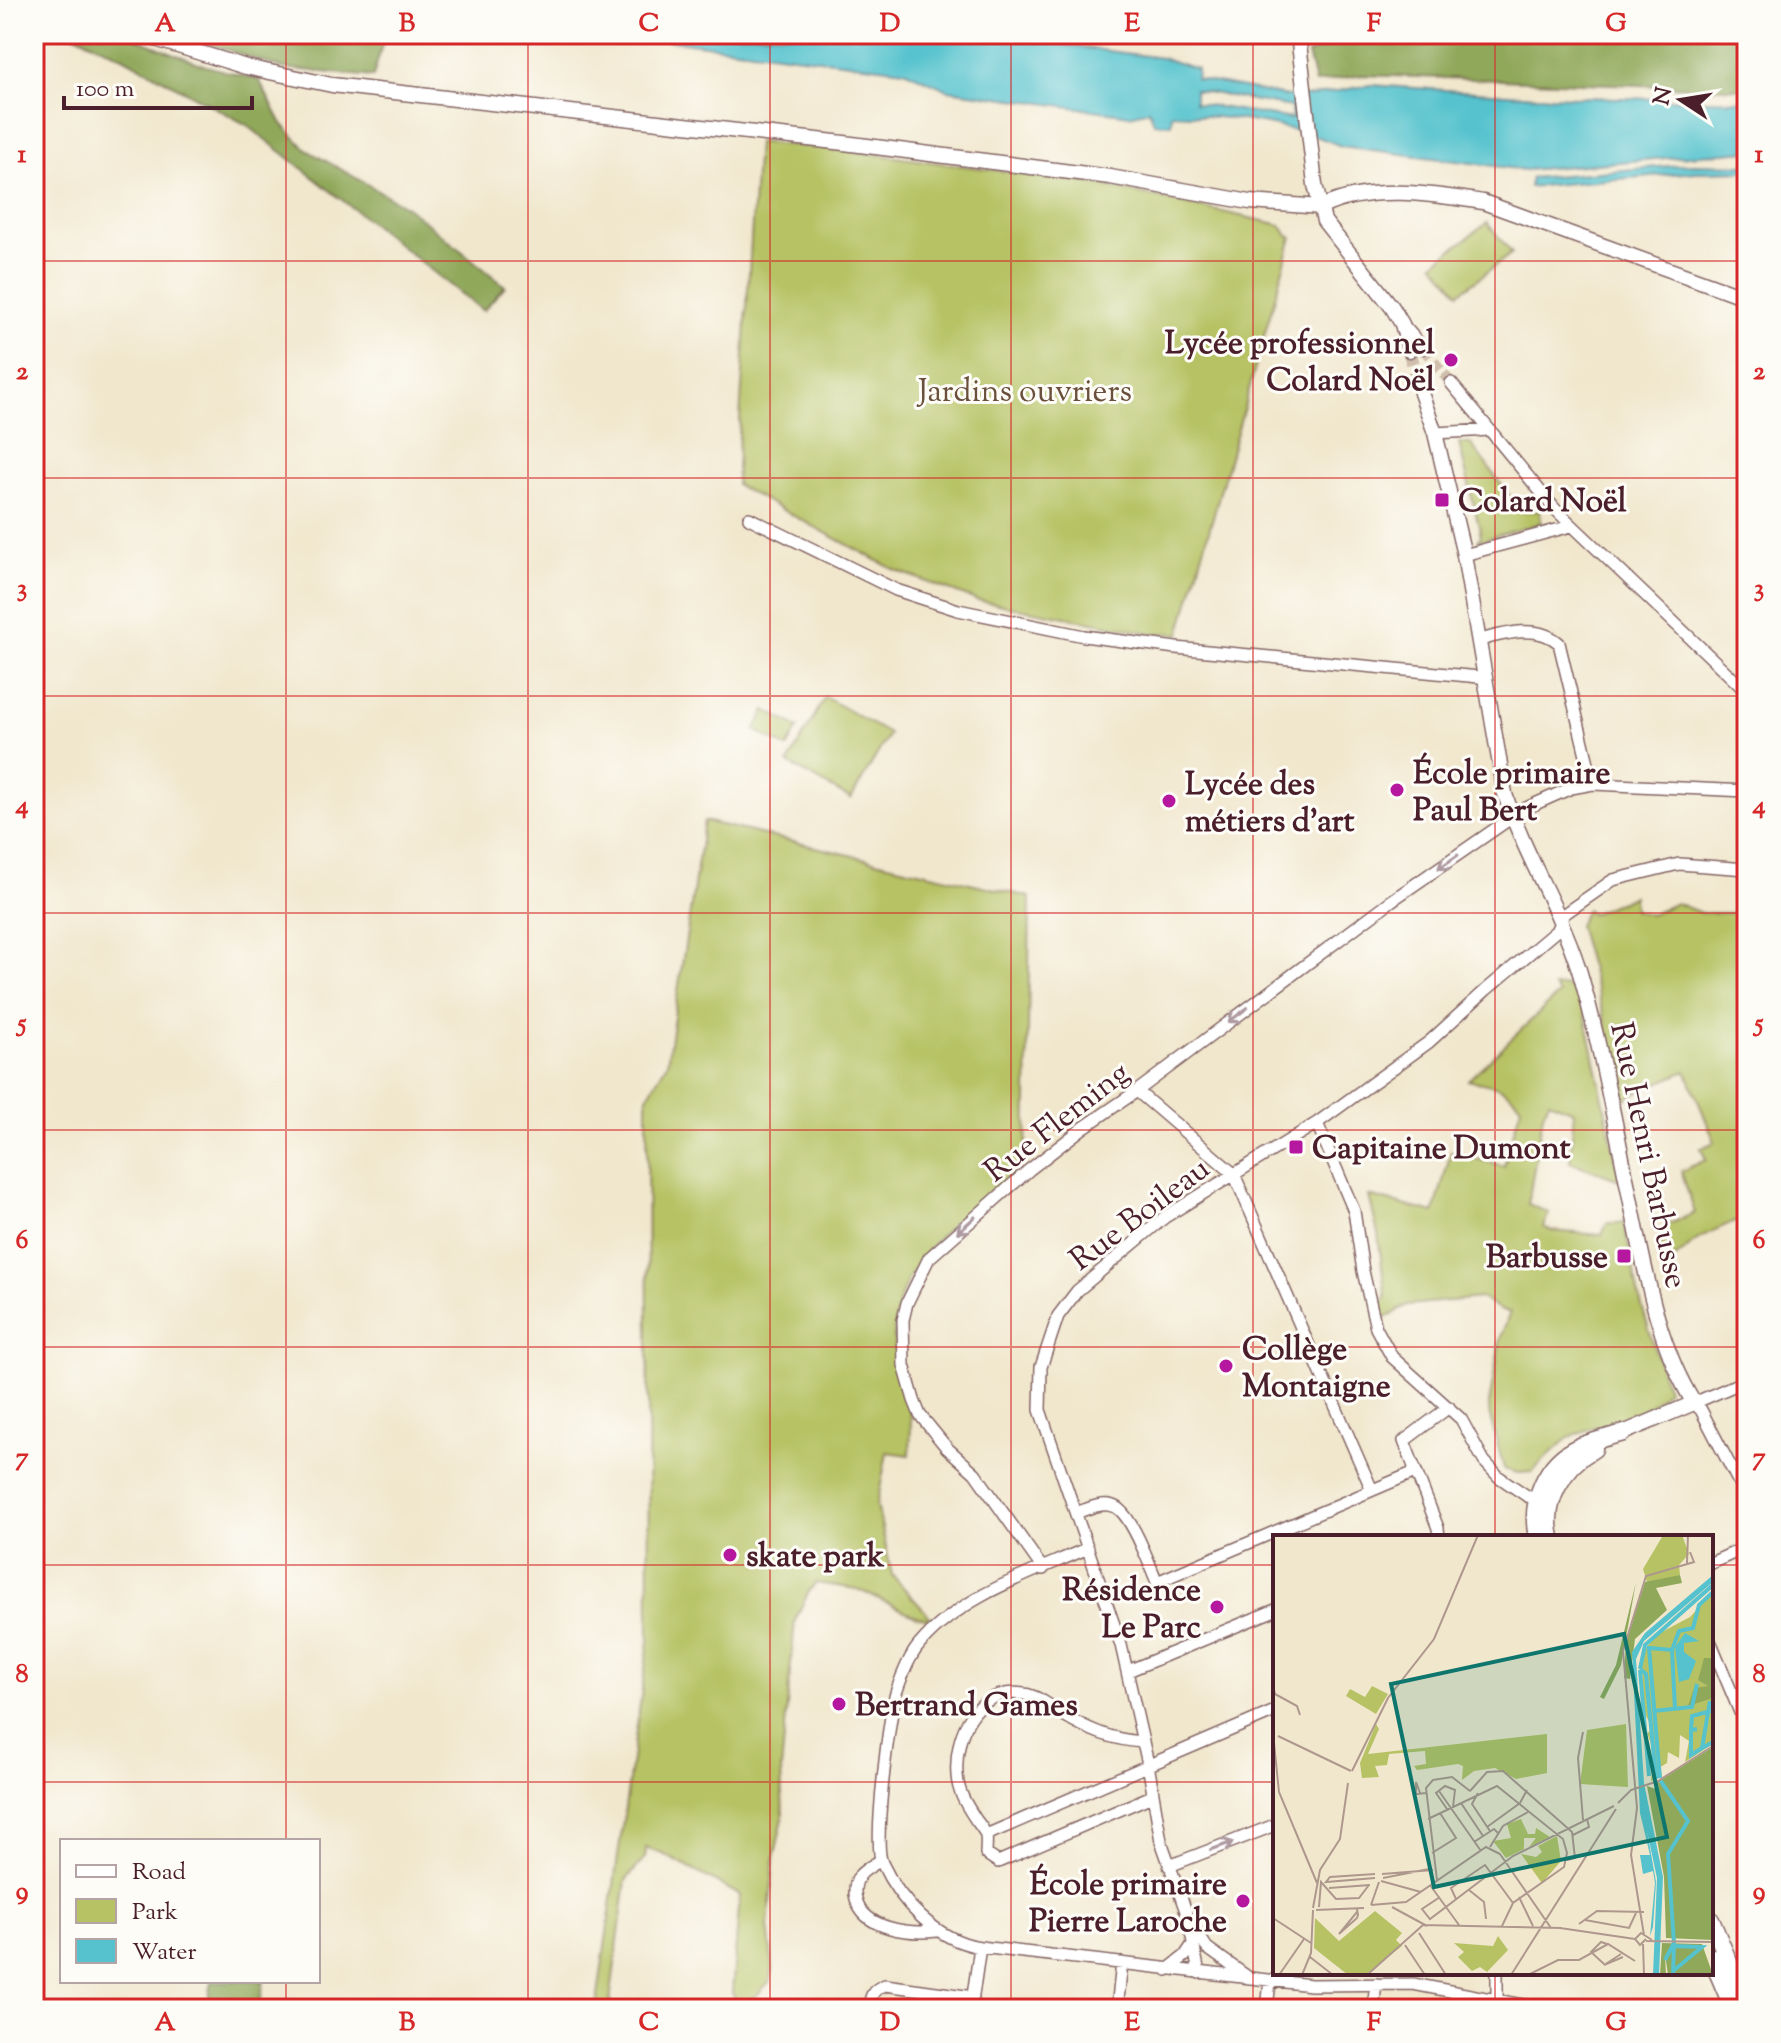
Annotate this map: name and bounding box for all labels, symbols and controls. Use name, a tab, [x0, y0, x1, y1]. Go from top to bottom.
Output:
text: A	[154, 6, 176, 43]
text: B	[399, 6, 416, 43]
text: C	[639, 6, 659, 43]
text: D	[880, 6, 900, 43]
text: E	[1124, 6, 1140, 43]
text: F	[1367, 6, 1382, 43]
text: G	[1605, 6, 1627, 43]
scale bar	[64, 60, 252, 110]
north arrow	[1641, 60, 1721, 140]
text: 100 m	[76, 73, 134, 107]
text: N	[1647, 84, 1682, 108]
text: 1	[18, 137, 27, 174]
text: 1	[1755, 137, 1764, 174]
place label: Lycée professionnel Colard Noël	[1165, 322, 1435, 405]
marker: Lycée professionnel Colard Noël	[1442, 351, 1460, 369]
text: 2	[16, 354, 29, 391]
text: 2	[1753, 354, 1766, 391]
park label: Jardins ouvriers	[916, 370, 1132, 416]
place label: Colard Noël	[1458, 480, 1627, 526]
marker: Colard Noël	[1433, 491, 1451, 509]
text: 3	[17, 571, 27, 608]
text: 3	[1754, 571, 1764, 608]
place label: École primaire Paul Bert	[1413, 752, 1610, 835]
place label: Lycée des métiers d'art	[1185, 763, 1355, 846]
marker: École primaire Paul Bert	[1388, 781, 1406, 799]
text: 4	[14, 788, 29, 825]
text: 4	[1751, 788, 1766, 825]
marker: Lycée des métiers d'art	[1160, 792, 1178, 810]
one-way arrow	[1438, 854, 1460, 870]
text: 5	[16, 1006, 27, 1043]
text: 5	[1753, 1006, 1764, 1043]
one-way arrow	[1228, 1007, 1250, 1023]
street label: Rue Henri Barbusse	[1596, 1018, 1698, 1293]
street label: Rue Fleming	[975, 1052, 1140, 1195]
place label: Capitaine Dumont	[1312, 1127, 1571, 1173]
marker: Capitaine Dumont	[1287, 1138, 1305, 1156]
street label: Rue Boileau	[1061, 1147, 1221, 1283]
one-way arrow	[957, 1216, 977, 1234]
text: 6	[16, 1223, 29, 1260]
text: 6	[1753, 1223, 1766, 1260]
place label: Barbusse	[1486, 1236, 1608, 1282]
marker: Barbusse	[1615, 1247, 1633, 1265]
place label: Collège Montaigne	[1242, 1328, 1391, 1411]
marker: Collège Montaigne	[1217, 1357, 1235, 1375]
text: 7	[15, 1440, 29, 1477]
text: 7	[1752, 1440, 1766, 1477]
place label: skate park	[746, 1535, 885, 1581]
inset map	[1273, 1535, 1713, 1975]
marker: skate park	[721, 1546, 739, 1564]
place label: Résidence Le Parc	[1062, 1569, 1202, 1652]
marker: Résidence Le Parc	[1208, 1598, 1226, 1616]
text: 8	[15, 1657, 29, 1694]
text: 8	[1752, 1657, 1766, 1694]
place label: Bertrand Games	[855, 1684, 1078, 1730]
marker: Bertrand Games	[830, 1695, 848, 1713]
one-way arrow	[1209, 1838, 1234, 1852]
legend	[60, 1839, 320, 1983]
text: Road	[132, 1856, 186, 1890]
place label: École primaire Pierre Laroche	[1029, 1863, 1227, 1946]
text: 9	[16, 1874, 29, 1911]
text: 9	[1753, 1874, 1766, 1911]
marker: École primaire Pierre Laroche	[1234, 1892, 1252, 1910]
text: Park	[132, 1896, 178, 1930]
text: Water	[132, 1936, 196, 1970]
text: A	[154, 2005, 176, 2042]
text: B	[399, 2005, 416, 2042]
text: C	[639, 2005, 659, 2042]
text: D	[880, 2005, 900, 2042]
text: E	[1124, 2005, 1140, 2042]
text: F	[1367, 2005, 1382, 2042]
text: G	[1605, 2005, 1627, 2042]

